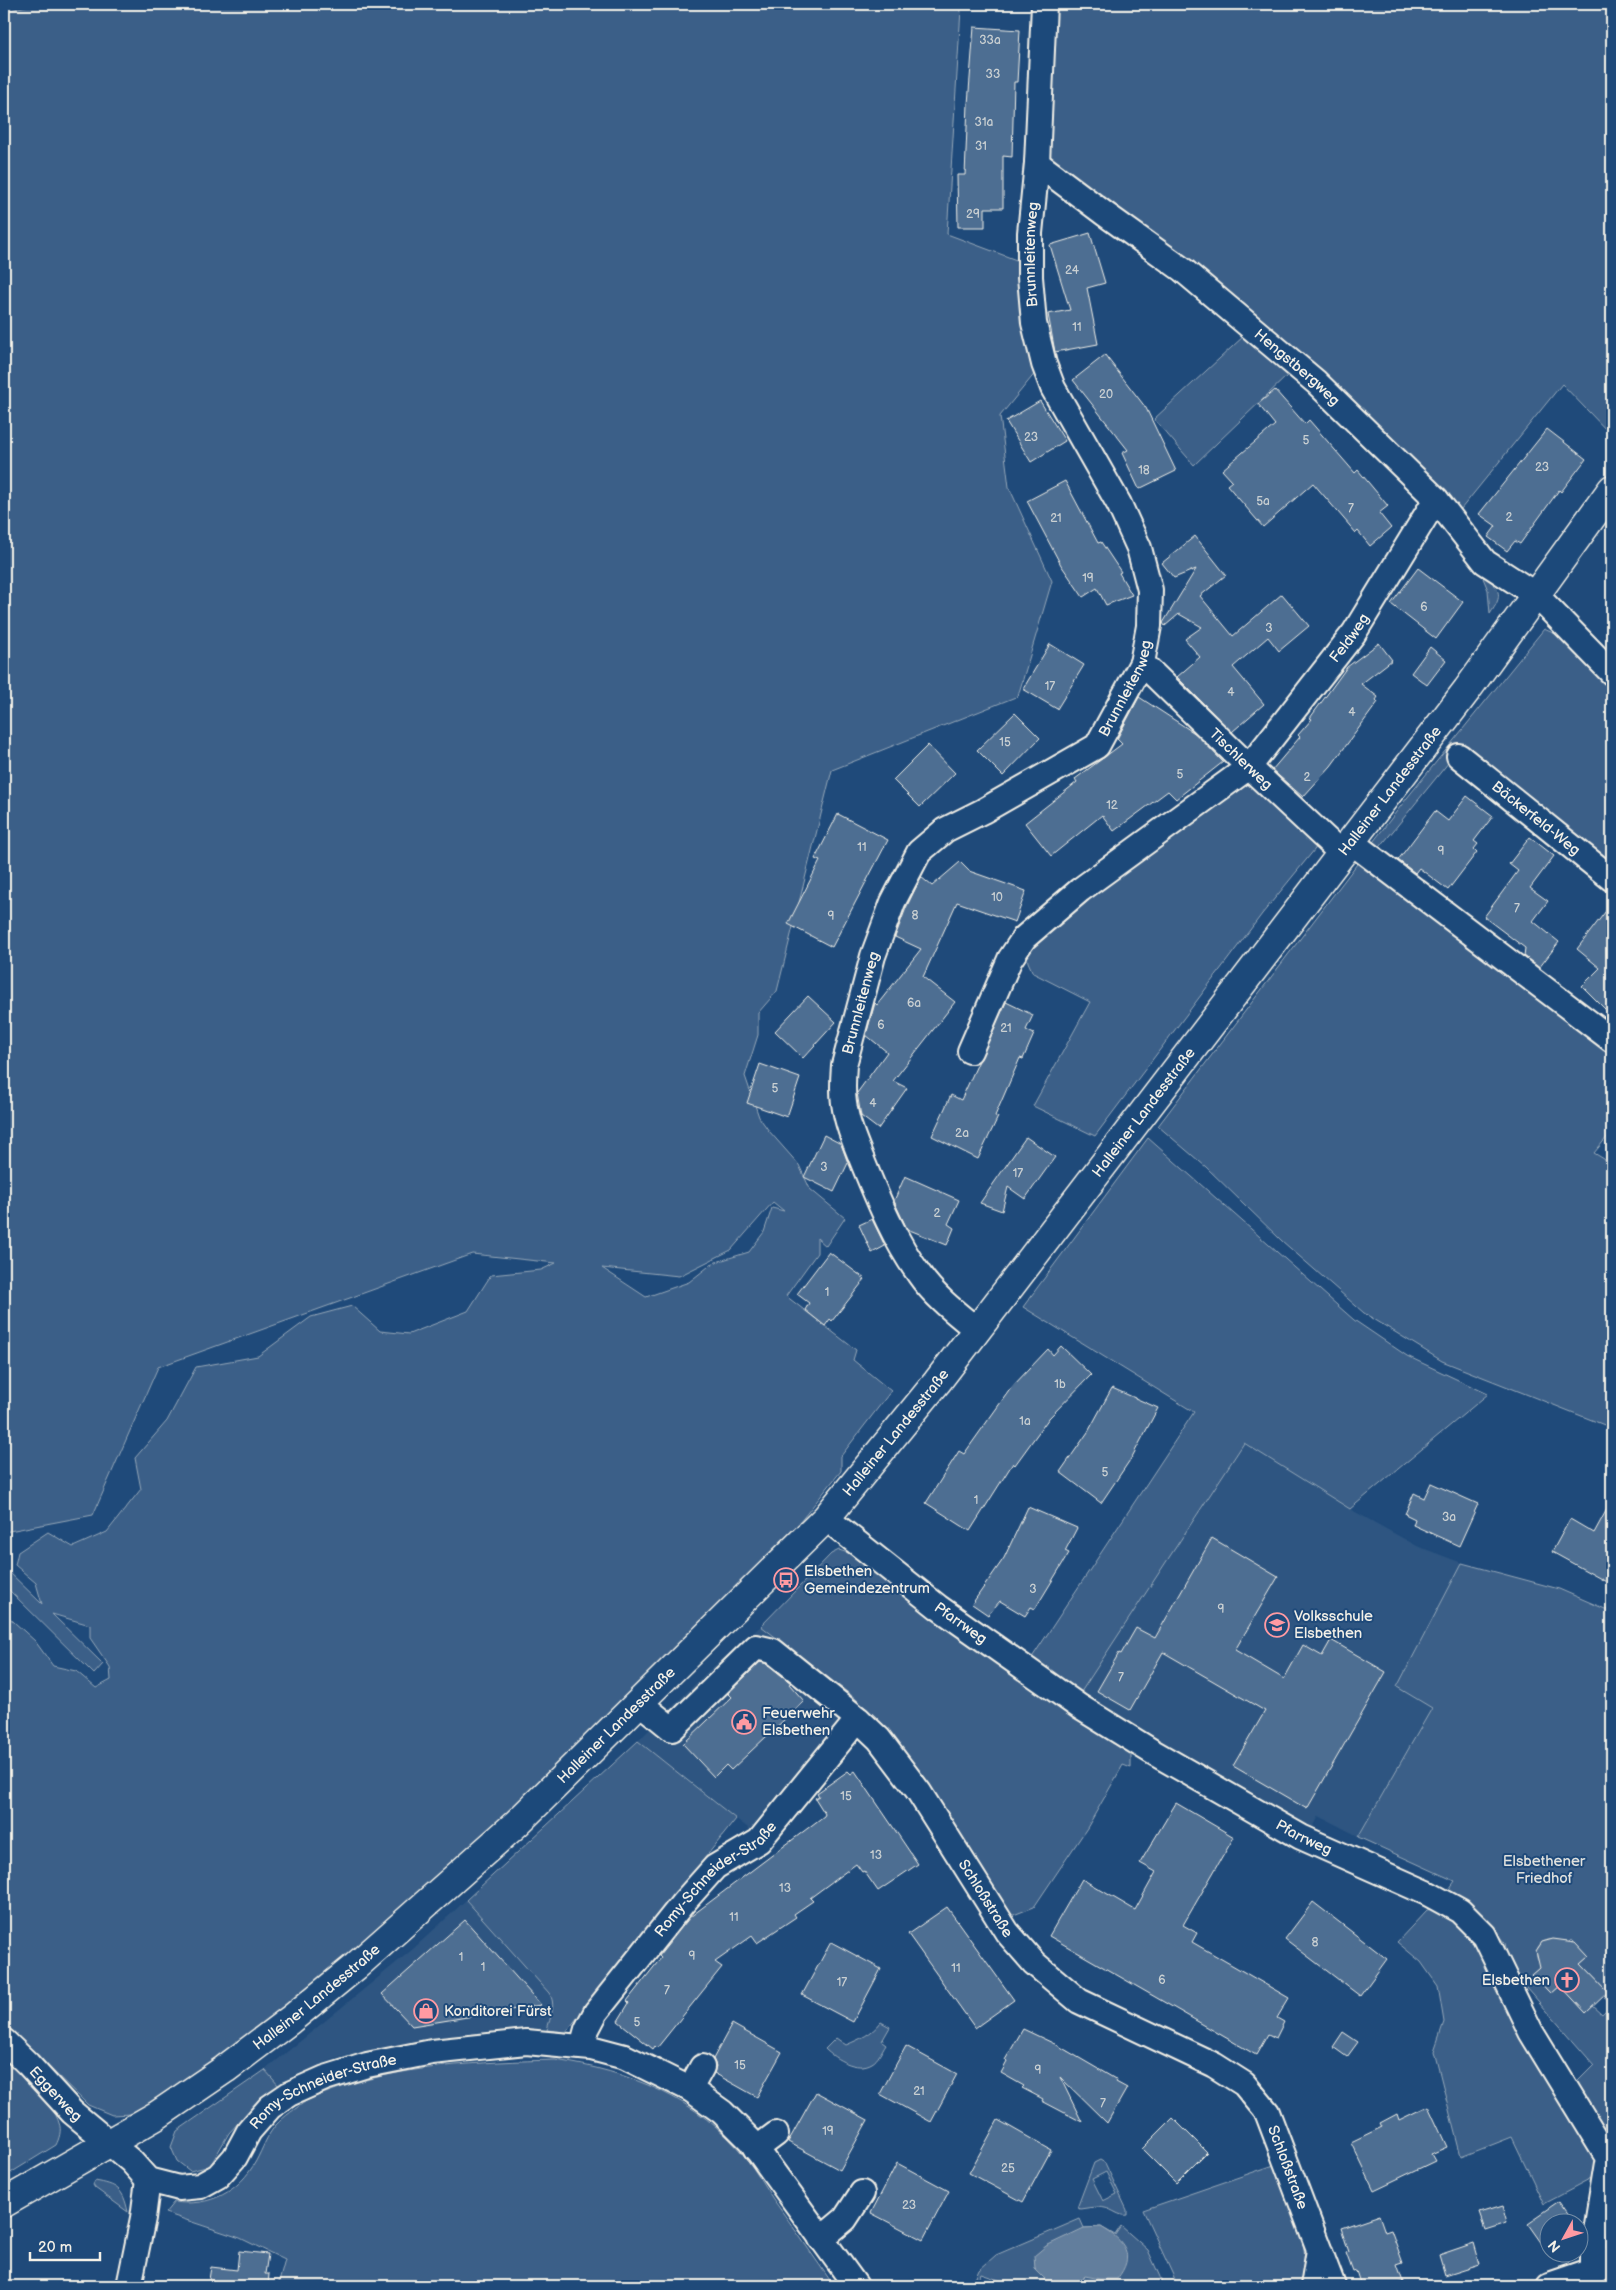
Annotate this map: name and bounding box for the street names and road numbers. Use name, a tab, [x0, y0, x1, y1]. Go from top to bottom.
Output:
street label: Brunnleitenweg	[1020, 201, 1043, 308]
street label: Hengstbergweg	[1250, 325, 1344, 410]
street label: Feldweg	[1325, 610, 1373, 666]
street label: Brunnleitenweg	[1094, 638, 1156, 740]
street label: Halleiner Landesstraße	[1334, 722, 1446, 859]
street label: Tischlerweg	[1205, 724, 1277, 794]
street label: Bäckerfeld-Weg	[1488, 777, 1584, 859]
street label: Brunnleitenweg	[838, 949, 883, 1056]
street label: Halleiner Landesstraße	[1088, 1044, 1199, 1181]
street label: Halleiner Landesstraße	[838, 1365, 953, 1500]
street label: Pfarrweg	[931, 1598, 991, 1648]
street label: Halleiner Landesstraße	[553, 1663, 679, 1788]
street label: Pfarrweg	[1273, 1815, 1335, 1859]
street label: Romy-Schneider-Straße	[650, 1817, 781, 1941]
street label: Schloßstraße	[954, 1856, 1017, 1942]
street label: Halleiner Landesstraße	[249, 1940, 384, 2054]
street label: Romy-Schneider-Straße	[245, 2050, 398, 2133]
street label: Eggerweg	[25, 2062, 86, 2126]
street label: Schloßstraße	[1263, 2123, 1313, 2212]

